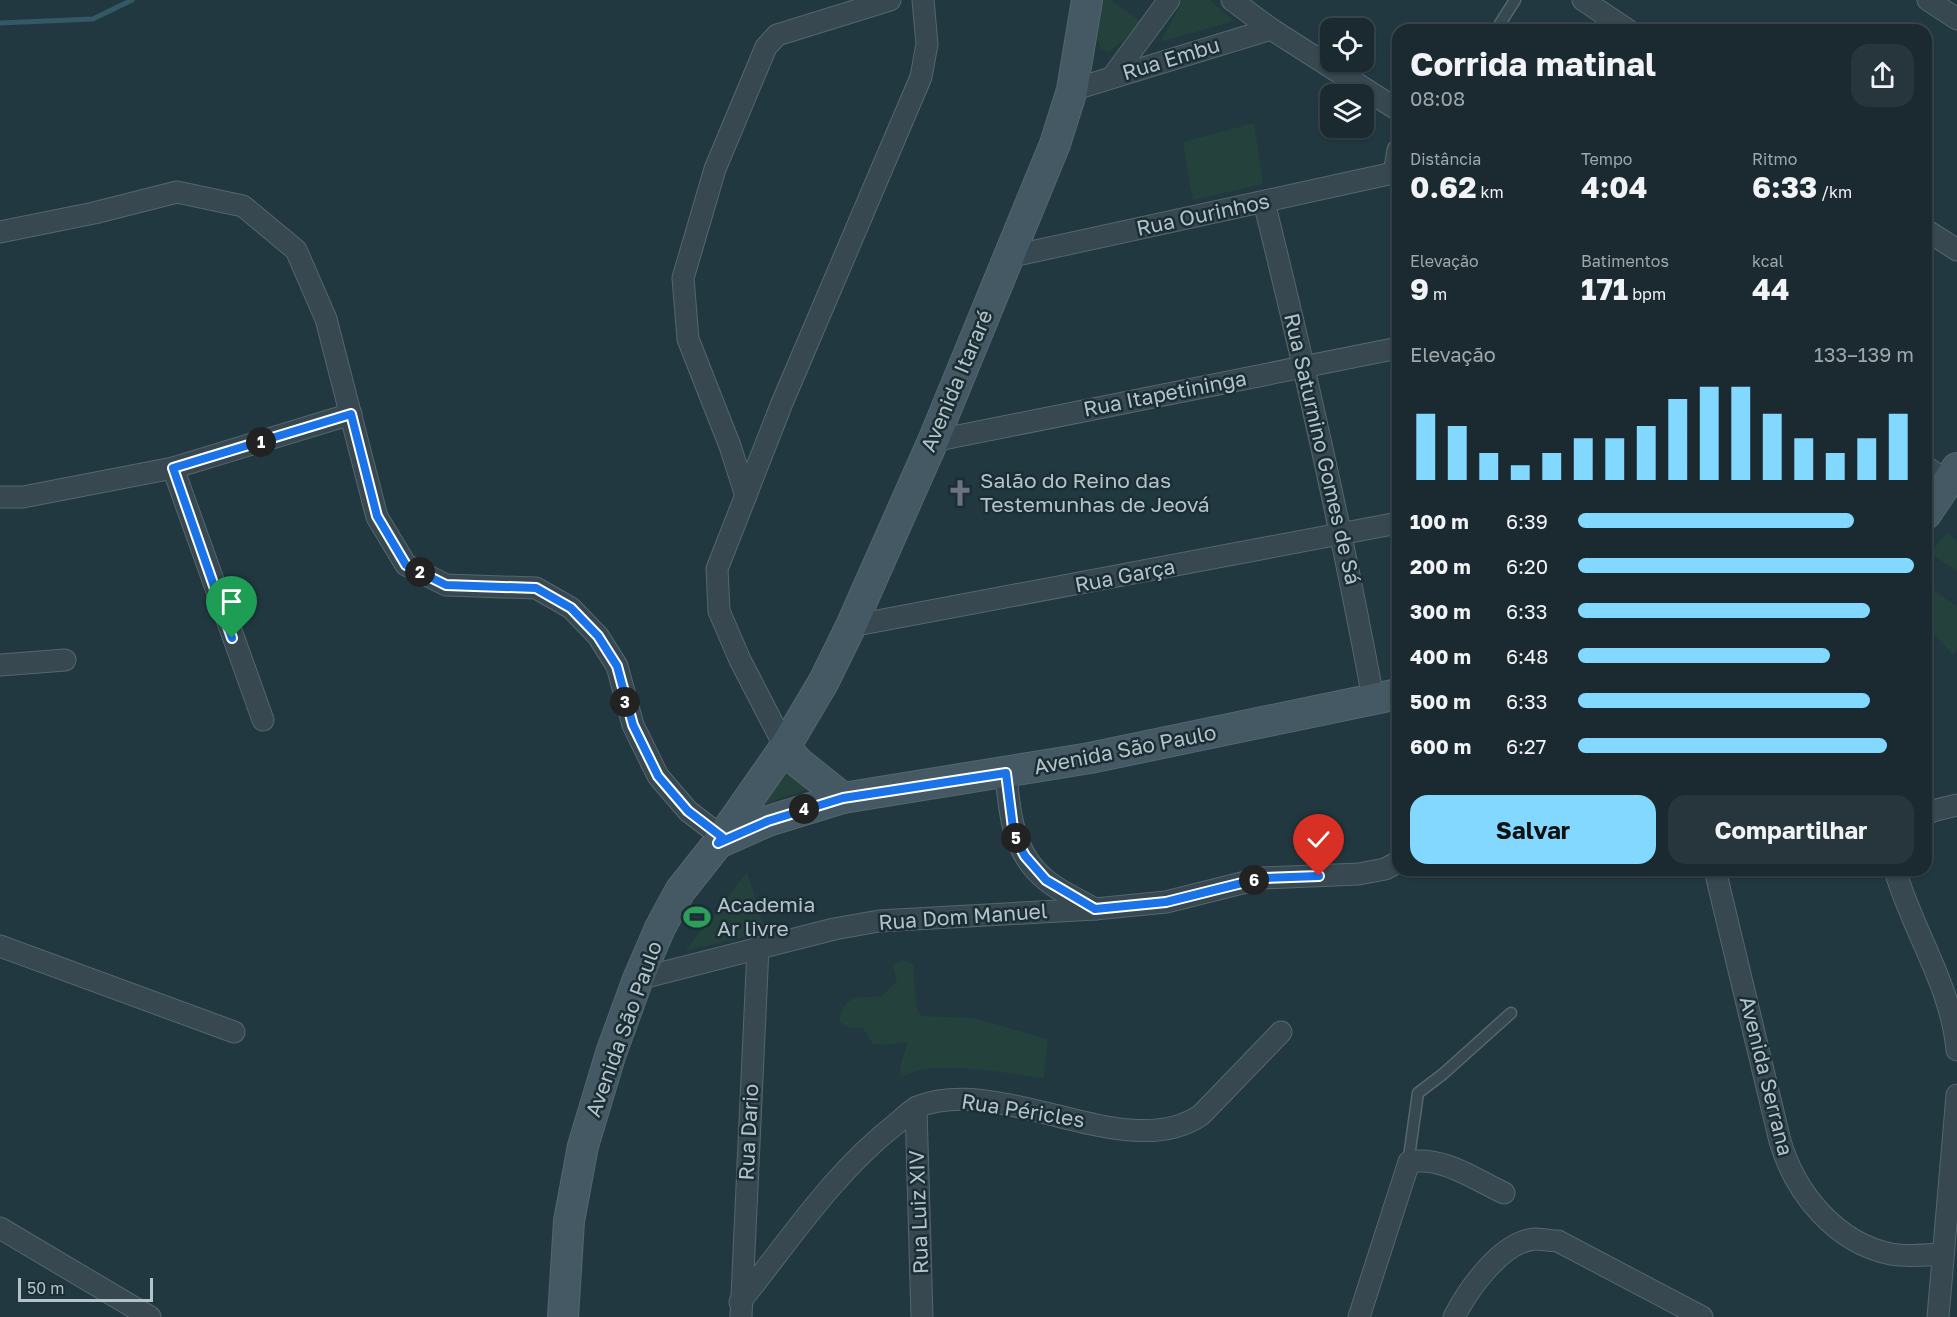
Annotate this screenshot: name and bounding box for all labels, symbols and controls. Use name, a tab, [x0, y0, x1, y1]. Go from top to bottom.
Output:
map controls	[1320, 18, 1374, 138]
button: locate	[1320, 18, 1374, 72]
street label: Rua Embu	[1119, 31, 1223, 85]
text: Corrida matinal	[1410, 44, 1656, 83]
button: share	[1851, 44, 1914, 107]
button: layers	[1320, 84, 1374, 138]
text: 08:08	[1410, 86, 1465, 110]
text: Distância	[1410, 149, 1481, 169]
text: Tempo	[1581, 149, 1632, 169]
text: Ritmo	[1752, 149, 1797, 169]
text: 0.62	[1410, 169, 1476, 205]
text: 4:04	[1581, 169, 1648, 205]
text: 6:33	[1752, 169, 1817, 205]
text: km	[1476, 182, 1504, 202]
text: /km	[1817, 182, 1852, 202]
street label: Rua Ourinhos	[1134, 187, 1272, 241]
text: Elevação	[1410, 251, 1479, 271]
text: Batimentos	[1581, 251, 1669, 271]
text: kcal	[1752, 251, 1784, 271]
text: 9	[1410, 271, 1429, 307]
text: 171	[1581, 271, 1628, 307]
text: 44	[1752, 271, 1790, 307]
text: m	[1429, 284, 1447, 304]
text: bpm	[1628, 284, 1666, 304]
street label: Avenida Itararé	[914, 306, 998, 456]
street label: Rua Saturnino Gomes de Sá	[1279, 311, 1367, 587]
text: Elevação	[1410, 342, 1496, 366]
text: 133–139 m	[1814, 342, 1914, 366]
street label: Rua Itapetininga	[1081, 364, 1249, 422]
pin: 1	[246, 427, 276, 457]
text: 1	[257, 432, 265, 452]
place label: Salão do Reino das Testemunhas de Jeová	[980, 467, 1210, 517]
church icon: Salão do Reino das Testemunhas de Jeová	[945, 478, 975, 508]
text: 100 m	[1410, 509, 1469, 533]
text: 6:39	[1506, 509, 1548, 533]
street label: Rua Garça	[1072, 553, 1177, 597]
text: 200 m	[1410, 554, 1471, 578]
text: 6:20	[1506, 554, 1548, 578]
pin: 2	[405, 557, 435, 587]
text: 2	[415, 562, 425, 582]
pin	[206, 576, 257, 638]
icon: arrive	[215, 585, 248, 618]
text: 300 m	[1410, 599, 1471, 623]
text: 6:33	[1506, 599, 1548, 623]
text: 400 m	[1410, 644, 1471, 668]
text: 6:48	[1506, 644, 1549, 668]
pin: 3	[610, 687, 640, 717]
text: 500 m	[1410, 689, 1471, 713]
text: 6:33	[1506, 689, 1548, 713]
text: 3	[620, 692, 630, 712]
street label: Avenida São Paulo	[1031, 719, 1218, 779]
text: 600 m	[1410, 734, 1471, 758]
text: 6:27	[1506, 734, 1546, 758]
pin: 4	[789, 794, 819, 824]
button: Salvar	[1410, 795, 1656, 864]
button: Compartilhar	[1668, 795, 1914, 864]
text: 4	[799, 799, 809, 819]
pin	[1293, 814, 1344, 876]
pin: 5	[1001, 823, 1031, 853]
icon: check	[1302, 823, 1335, 856]
text: 5	[1011, 828, 1021, 848]
pin: 6	[1239, 865, 1269, 895]
text: 6	[1249, 870, 1259, 890]
place label: Academia Ar livre	[717, 891, 815, 941]
street label: Rua Dom Manuel	[878, 897, 1048, 935]
sports icon: Academia Ar livre	[682, 902, 712, 932]
street label: Avenida São Paulo	[579, 937, 667, 1120]
street label: Avenida Serrana	[1735, 993, 1799, 1158]
street label: Rua Dario	[732, 1083, 764, 1181]
street label: Rua Péricles	[960, 1087, 1087, 1133]
street label: Rua Luiz XIV	[903, 1150, 933, 1274]
scale bar	[18, 1275, 153, 1302]
text: 50 m	[27, 1278, 64, 1298]

